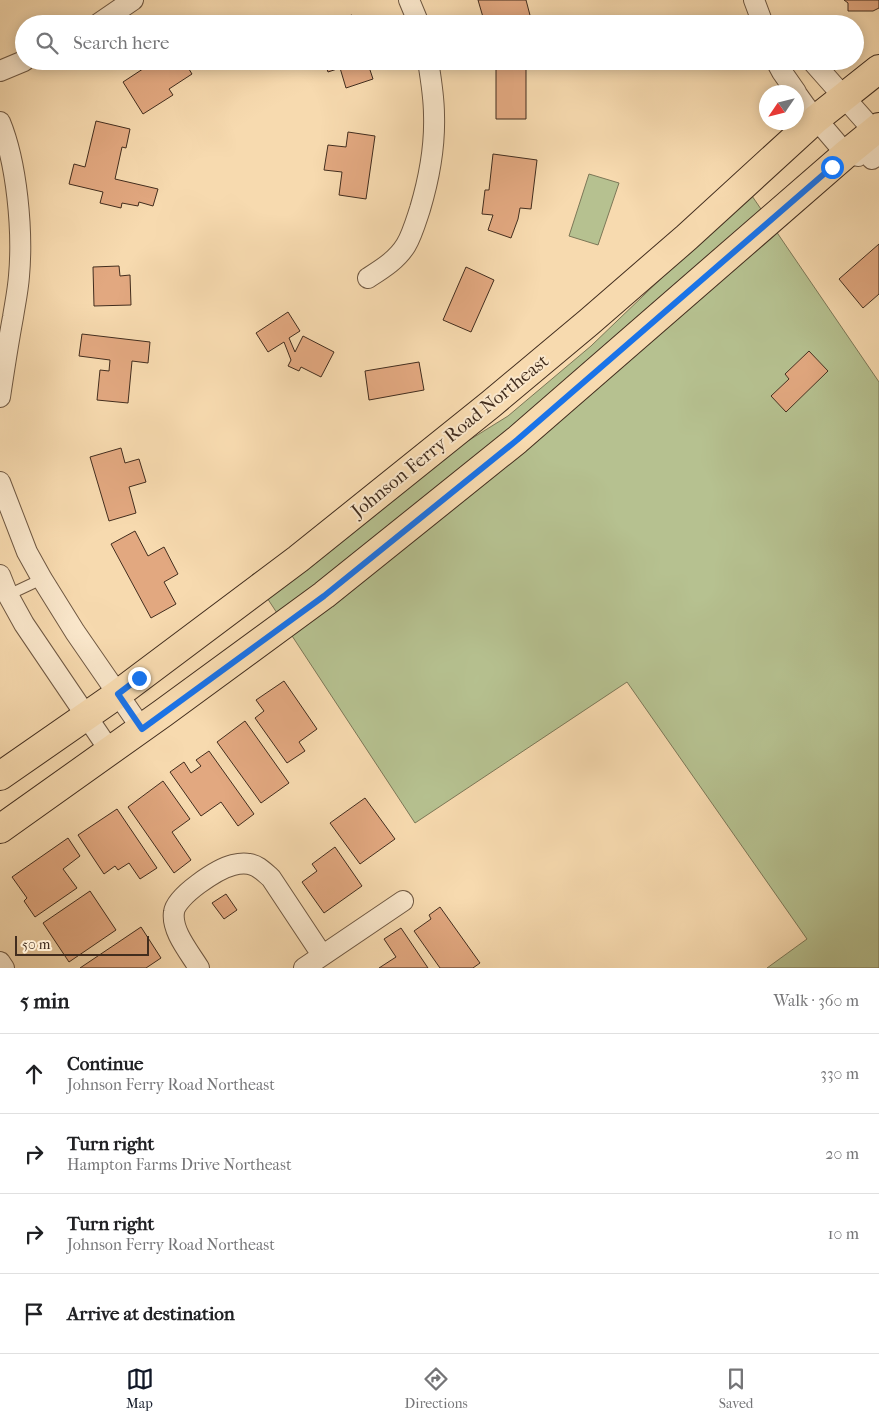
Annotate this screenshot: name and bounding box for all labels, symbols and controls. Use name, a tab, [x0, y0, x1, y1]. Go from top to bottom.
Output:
search box	[15, 15, 864, 70]
icon: search	[33, 29, 61, 57]
text: Search here	[73, 32, 169, 54]
north arrow	[759, 85, 804, 130]
route start	[821, 156, 844, 179]
street label: Johnson Ferry Road Northeast	[346, 350, 553, 523]
route end	[128, 667, 151, 690]
scale bar	[15, 933, 149, 956]
text: 50 m	[22, 936, 50, 953]
text: 5 min	[20, 989, 69, 1013]
text: Walk · 360 m	[773, 991, 859, 1010]
text: Continue	[67, 1053, 143, 1075]
icon: ahead	[20, 1060, 48, 1088]
text: 330 m	[820, 1064, 859, 1083]
text: Johnson Ferry Road Northeast	[67, 1075, 275, 1094]
text: Turn right	[67, 1133, 154, 1155]
icon: right	[20, 1140, 48, 1168]
text: 20 m	[825, 1144, 859, 1163]
text: Hampton Farms Drive Northeast	[67, 1155, 292, 1174]
text: Turn right	[67, 1213, 154, 1235]
icon: right	[20, 1220, 48, 1248]
text: 10 m	[828, 1224, 859, 1243]
text: Johnson Ferry Road Northeast	[67, 1235, 275, 1254]
icon: arrive	[20, 1300, 48, 1328]
text: Arrive at destination	[67, 1303, 235, 1325]
tab: Map	[126, 1365, 154, 1412]
tab: Directions	[405, 1365, 468, 1412]
tab: Saved	[719, 1365, 753, 1412]

